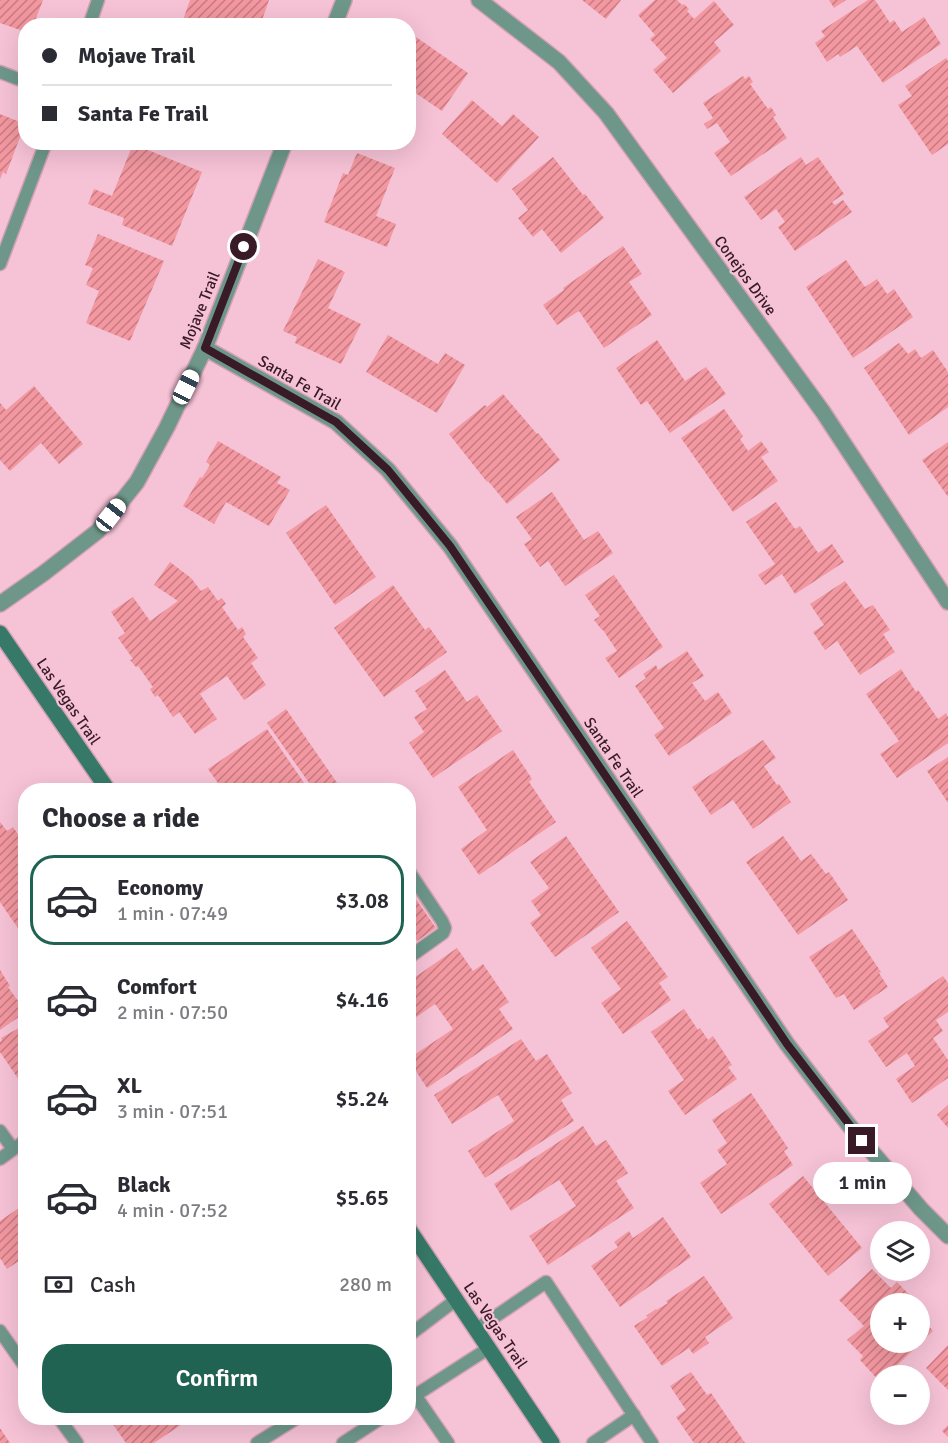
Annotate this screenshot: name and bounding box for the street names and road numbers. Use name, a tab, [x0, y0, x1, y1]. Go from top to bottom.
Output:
street label: Conejos Drive	[710, 232, 781, 319]
street label: Mojave Trail	[175, 268, 225, 352]
street label: Santa Fe Trail	[254, 351, 345, 415]
street label: Las Vegas Trail	[32, 654, 105, 749]
street label: Santa Fe Trail	[579, 714, 647, 802]
street label: Las Vegas Trail	[459, 1278, 532, 1373]

